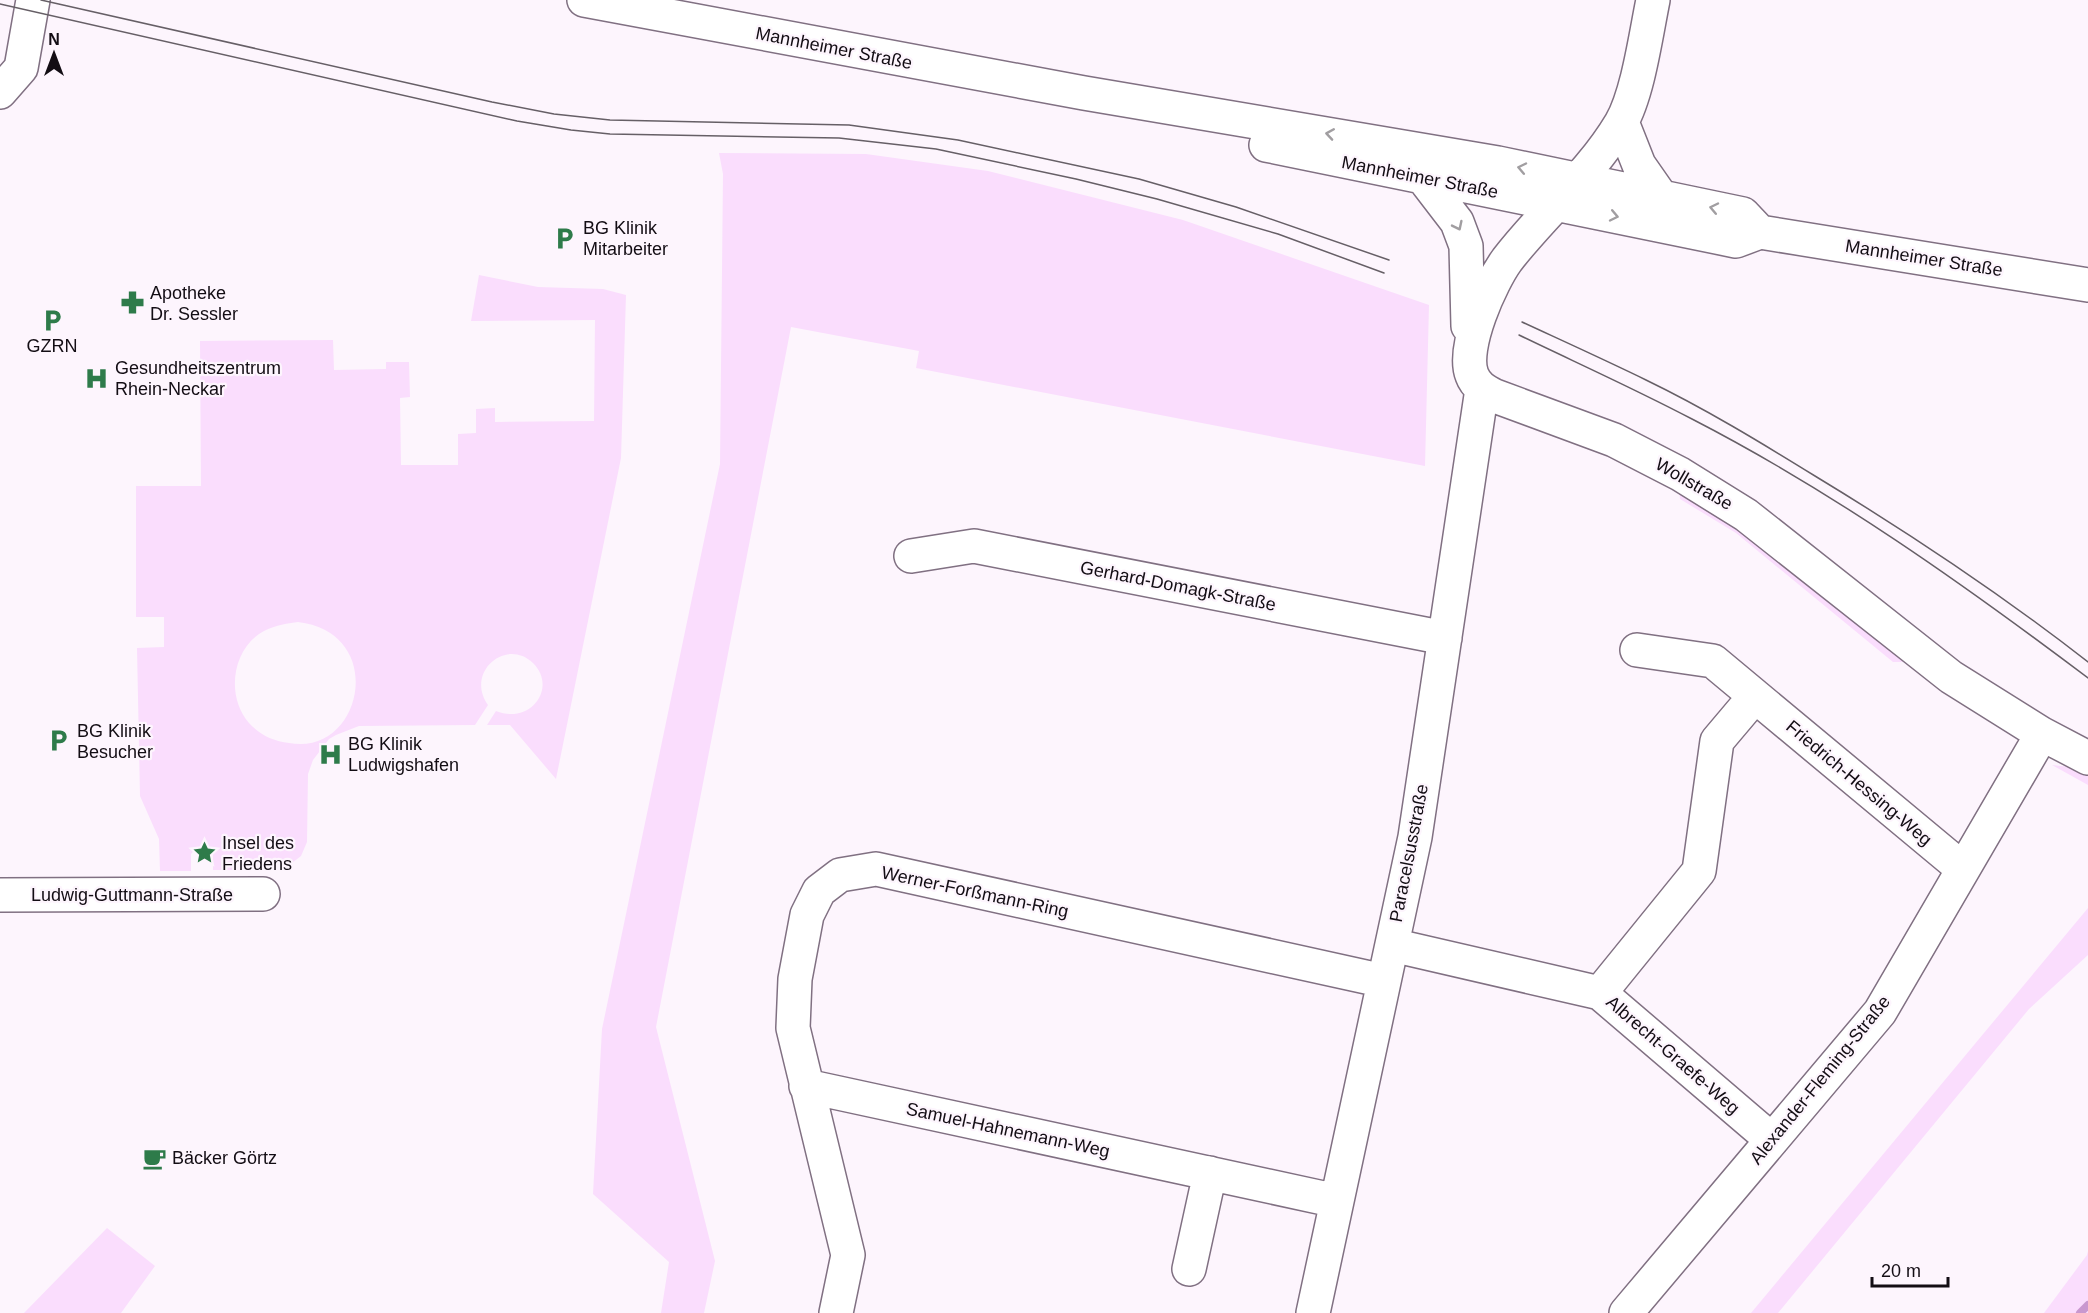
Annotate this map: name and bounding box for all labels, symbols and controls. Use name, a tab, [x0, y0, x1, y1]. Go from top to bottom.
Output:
street label: Mannheimer Straße	[754, 23, 914, 73]
north arrow	[24, 24, 84, 84]
text: N	[48, 31, 60, 48]
one-way arrow	[1325, 129, 1334, 141]
street label: Mannheimer Straße	[1340, 152, 1500, 202]
one-way arrow	[1517, 162, 1527, 175]
one-way arrow	[1710, 203, 1720, 216]
one-way arrow	[1609, 209, 1619, 222]
place label: BG Klinik Mitarbeiter	[583, 218, 668, 259]
one-way arrow	[1450, 220, 1462, 231]
parking icon: BG Klinik Mitarbeiter	[552, 225, 578, 251]
street label: Mannheimer Straße	[1844, 236, 2004, 280]
place label: Apotheke Dr. Sessler	[150, 283, 238, 324]
pharmacy icon: Apotheke Dr. Sessler	[119, 290, 145, 316]
parking icon: GZRN	[39, 307, 65, 333]
place label: GZRN	[27, 336, 78, 356]
place label: Gesundheitszentrum Rhein-Neckar	[115, 358, 281, 399]
hospital icon: Gesundheitszentrum Rhein-Neckar	[84, 365, 110, 391]
street label: Wollstraße	[1652, 454, 1736, 514]
street label: Gerhard-Domagk-Straße	[1078, 557, 1278, 615]
street label: Friedrich-Hessing-Weg	[1782, 716, 1936, 850]
place label: BG Klinik Besucher	[77, 721, 153, 762]
parking icon: BG Klinik Besucher	[46, 728, 72, 754]
place label: BG Klinik Ludwigshafen	[348, 734, 459, 775]
hospital icon: BG Klinik Ludwigshafen	[317, 741, 343, 767]
street label: Paracelsusstraße	[1386, 782, 1432, 924]
place label: Insel des Friedens	[222, 833, 294, 874]
place icon: Insel des Friedens	[191, 840, 217, 866]
street label: Werner-Forßmann-Ring	[880, 862, 1070, 922]
street label: Ludwig-Guttmann-Straße	[31, 885, 233, 905]
street label: Albrecht-Graefe-Weg	[1602, 992, 1744, 1118]
street label: Alexander-Fleming-Straße	[1746, 992, 1894, 1168]
street label: Samuel-Hahnemann-Weg	[904, 1099, 1112, 1161]
cafe icon: Bäcker Görtz	[141, 1145, 167, 1171]
place label: Bäcker Görtz	[172, 1148, 277, 1168]
scale bar	[1872, 1250, 1948, 1288]
text: 20 m	[1881, 1261, 1921, 1281]

